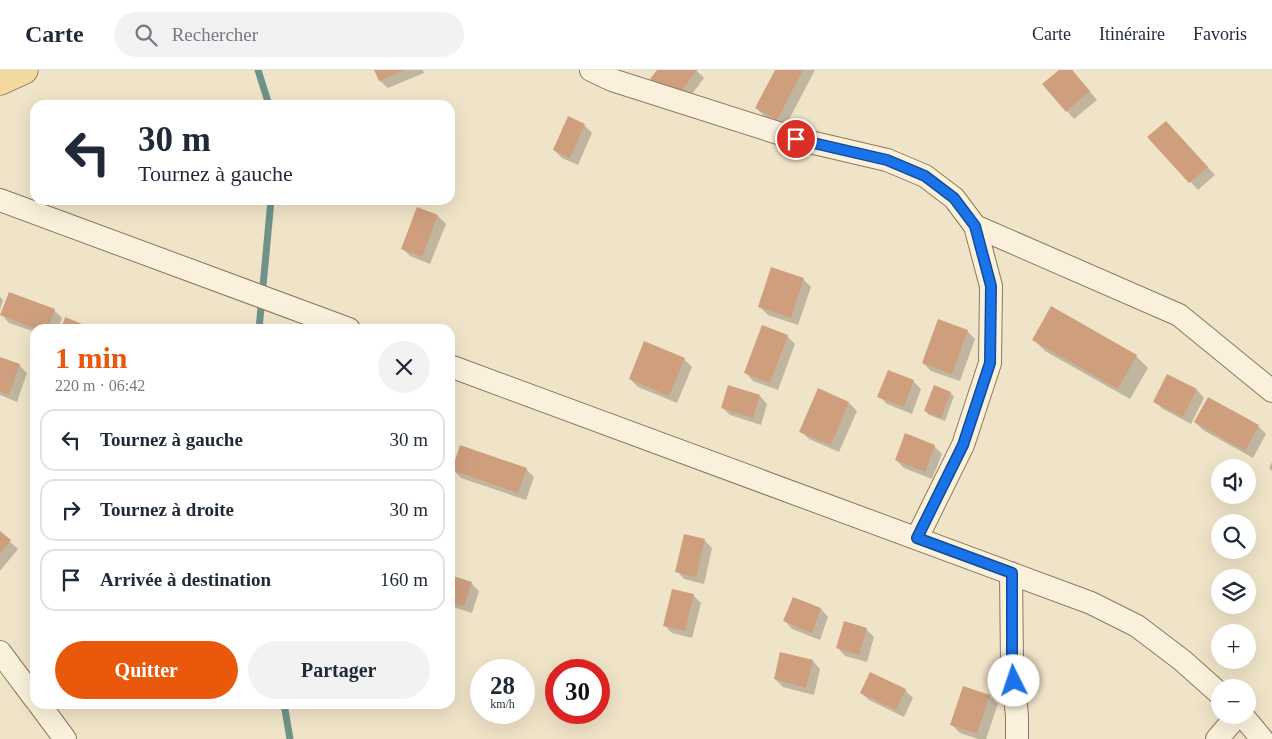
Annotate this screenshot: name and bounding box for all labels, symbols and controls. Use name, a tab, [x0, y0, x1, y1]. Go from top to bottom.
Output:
search box	[114, 12, 464, 57]
text: Carte	[25, 21, 84, 47]
icon: search	[132, 21, 160, 49]
text: Rechercher	[172, 24, 258, 45]
text: Carte	[1032, 24, 1071, 44]
text: Itinéraire	[1099, 24, 1165, 44]
text: Favoris	[1193, 24, 1247, 44]
pin	[775, 118, 817, 160]
icon: left	[55, 120, 120, 185]
text: 30 m	[138, 120, 211, 159]
icon: arrive	[782, 125, 810, 153]
text: Tournez à gauche	[138, 161, 293, 186]
text: 1 min	[55, 341, 128, 374]
button: close	[378, 341, 430, 393]
text: 220 m · 06:42	[55, 377, 145, 394]
icon: left	[57, 426, 85, 454]
text: Tournez à gauche	[100, 429, 243, 450]
text: 30 m	[389, 429, 428, 450]
map controls	[1211, 459, 1256, 724]
button: sound	[1211, 459, 1256, 504]
icon: right	[57, 496, 85, 524]
text: Tournez à droite	[100, 499, 234, 520]
text: 30 m	[389, 499, 428, 520]
button: search	[1211, 514, 1256, 559]
icon: arrive	[57, 566, 85, 594]
text: Arrivée à destination	[100, 569, 271, 590]
text: 160 m	[380, 569, 428, 590]
button: layers	[1211, 569, 1256, 614]
button: +	[1211, 624, 1256, 669]
button: Quitter	[55, 641, 238, 699]
button: Partager	[248, 641, 430, 699]
position arrow	[987, 654, 1039, 706]
speed limit sign: 30	[545, 659, 610, 724]
text: 28	[490, 672, 515, 699]
button: −	[1211, 679, 1256, 724]
text: km/h	[490, 697, 515, 711]

